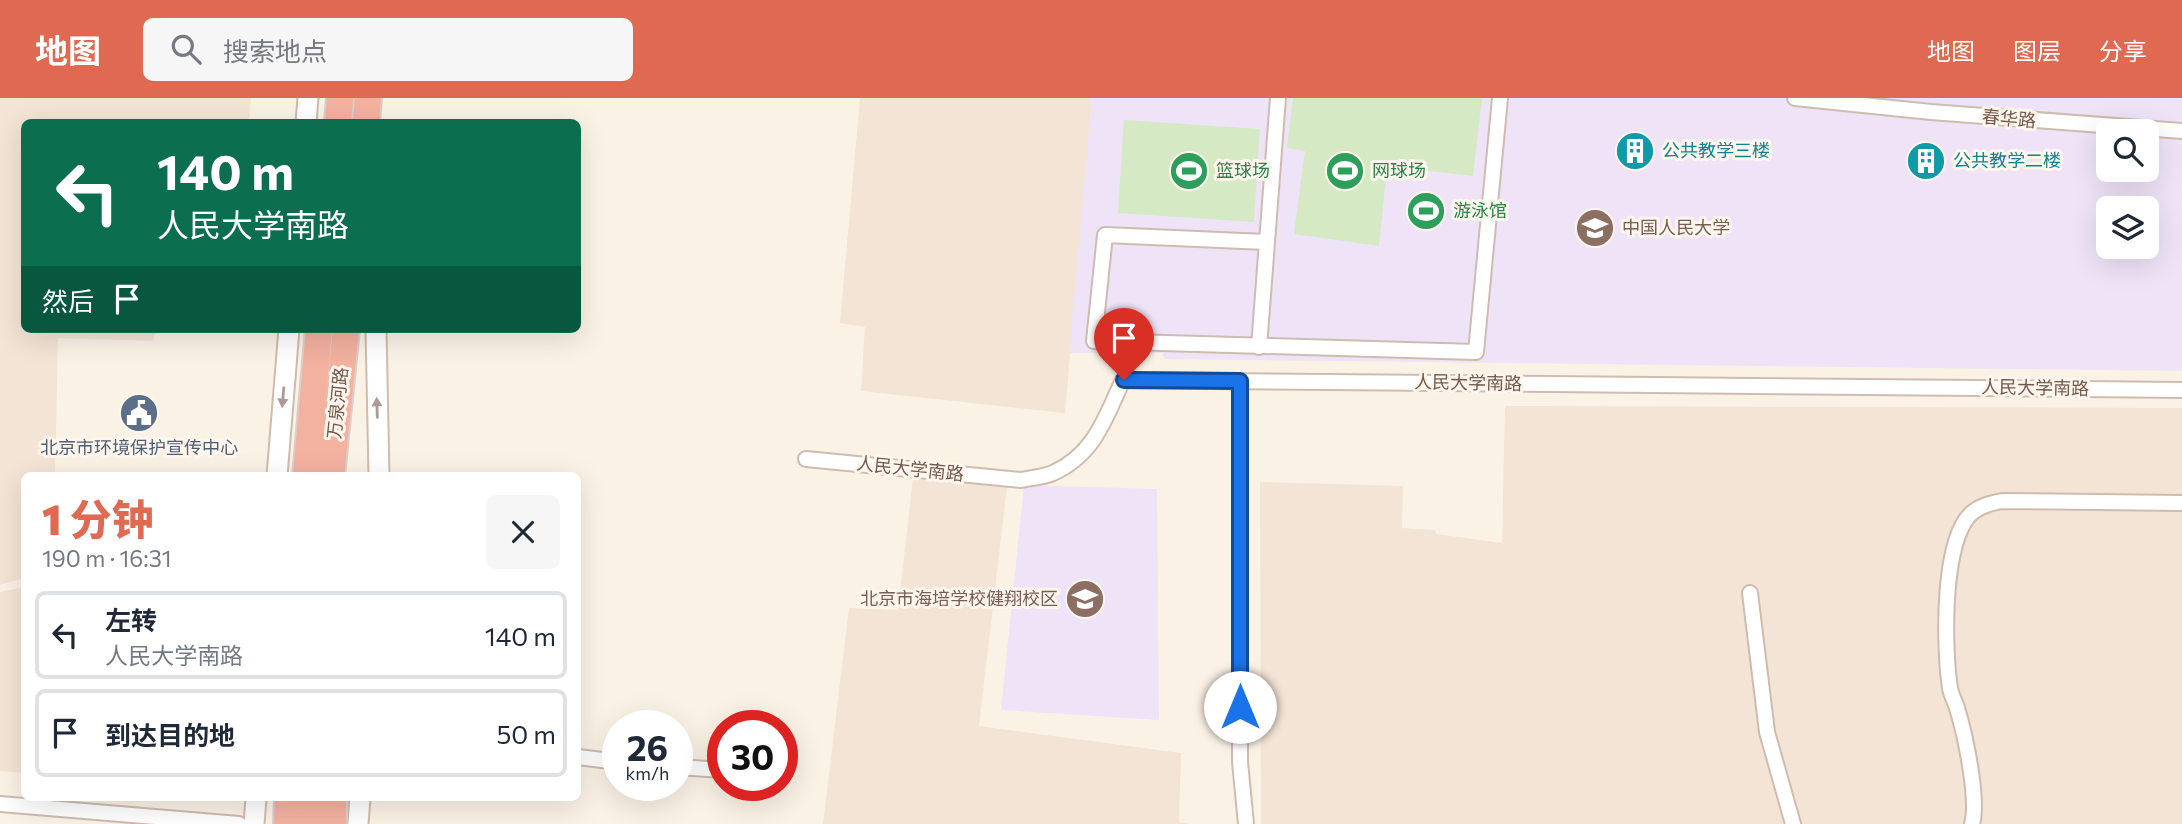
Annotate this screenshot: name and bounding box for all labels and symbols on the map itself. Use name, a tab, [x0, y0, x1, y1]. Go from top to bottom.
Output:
street label: 春华路	[1981, 105, 2037, 131]
building icon: 公共教学三楼	[1614, 130, 1656, 172]
place label: 公共教学三楼	[1662, 139, 1770, 161]
building icon: 公共教学二楼	[1905, 140, 1947, 182]
place label: 公共教学二楼	[1953, 149, 2061, 171]
sports icon: 篮球场	[1168, 150, 1210, 192]
sports icon: 网球场	[1324, 150, 1366, 192]
place label: 篮球场	[1216, 159, 1270, 181]
place label: 网球场	[1372, 159, 1426, 181]
sports icon: 游泳馆	[1405, 190, 1447, 232]
place label: 游泳馆	[1453, 199, 1507, 221]
school or university icon: 中国人民大学	[1574, 207, 1616, 249]
place label: 中国人民大学	[1622, 216, 1730, 238]
pin	[1094, 308, 1154, 380]
street label: 万泉河路	[322, 366, 352, 440]
street label: 人民大学南路	[1414, 370, 1522, 394]
street label: 人民大学南路	[1981, 375, 2089, 399]
one-way arrow	[278, 386, 289, 408]
public building icon: 北京市环境保护宣传中心	[118, 392, 160, 434]
one-way arrow	[372, 397, 383, 419]
place label: 北京市环境保护宣传中心	[40, 436, 238, 458]
street label: 人民大学南路	[855, 451, 965, 485]
school or university icon: 北京市海培学校健翔校区	[1064, 578, 1106, 620]
place label: 北京市海培学校健翔校区	[860, 587, 1058, 609]
position arrow	[1203, 670, 1277, 744]
speed limit sign: 30	[707, 710, 798, 801]

